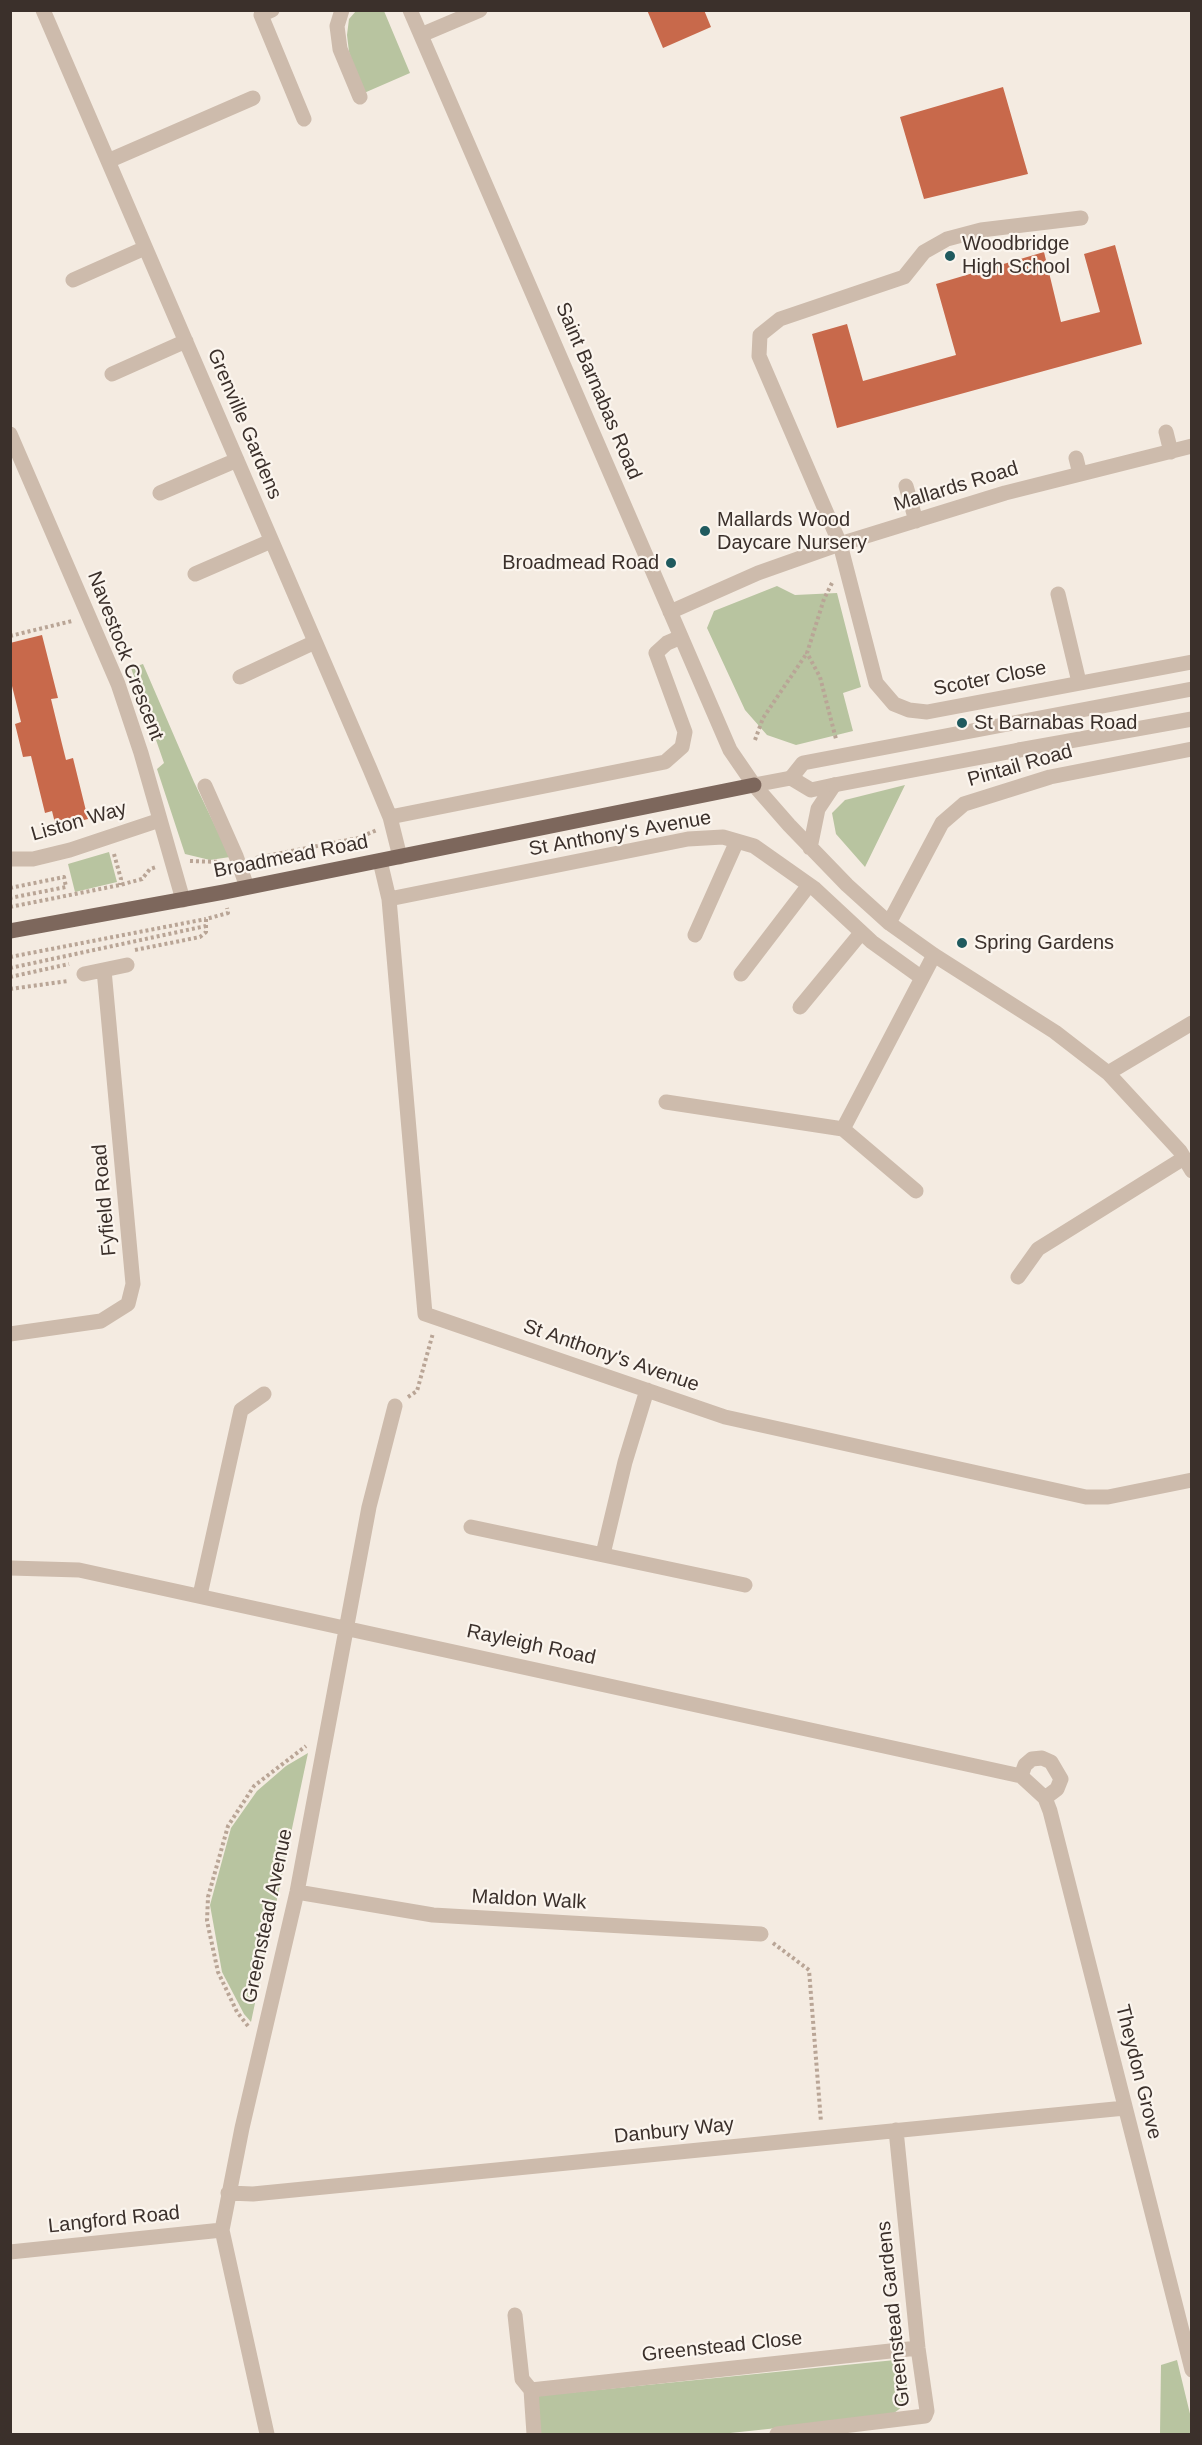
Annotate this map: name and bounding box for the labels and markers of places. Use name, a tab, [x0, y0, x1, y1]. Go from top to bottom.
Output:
place label: Woodbridge High School	[962, 232, 1070, 279]
marker: Woodbridge High School	[943, 249, 957, 263]
place label: Mallards Wood Daycare Nursery	[717, 508, 867, 555]
marker: Mallards Wood Daycare Nursery	[698, 524, 712, 538]
place label: Broadmead Road	[502, 551, 659, 575]
marker: Broadmead Road	[664, 556, 678, 570]
place label: St Barnabas Road	[974, 711, 1137, 735]
marker: St Barnabas Road	[955, 716, 969, 730]
place label: Spring Gardens	[974, 931, 1114, 955]
marker: Spring Gardens	[955, 936, 969, 950]

